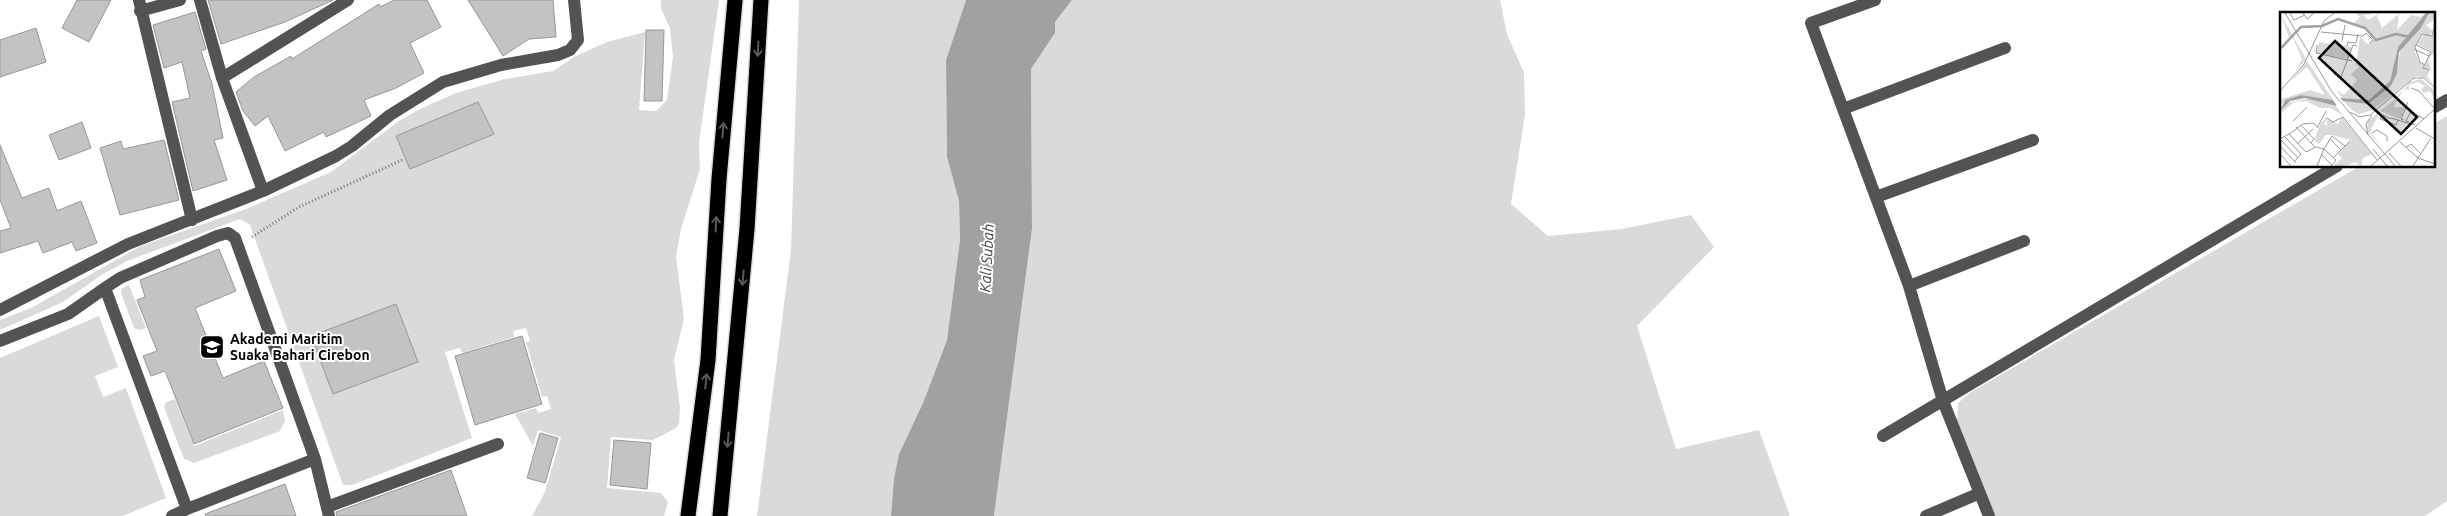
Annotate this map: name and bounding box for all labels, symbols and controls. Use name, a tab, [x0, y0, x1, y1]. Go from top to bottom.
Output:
inset map	[2280, 12, 2434, 168]
one-way arrow	[754, 40, 763, 56]
one-way arrow	[719, 123, 728, 139]
one-way arrow	[712, 217, 721, 233]
water label: Kali Subah	[976, 223, 997, 293]
one-way arrow	[738, 270, 748, 286]
place label: Akademi Maritim Suaka Bahari Cirebon	[230, 331, 370, 363]
school or university icon: Akademi Maritim Suaka Bahari Cirebon	[199, 334, 225, 360]
one-way arrow	[701, 373, 711, 389]
one-way arrow	[723, 431, 732, 447]

